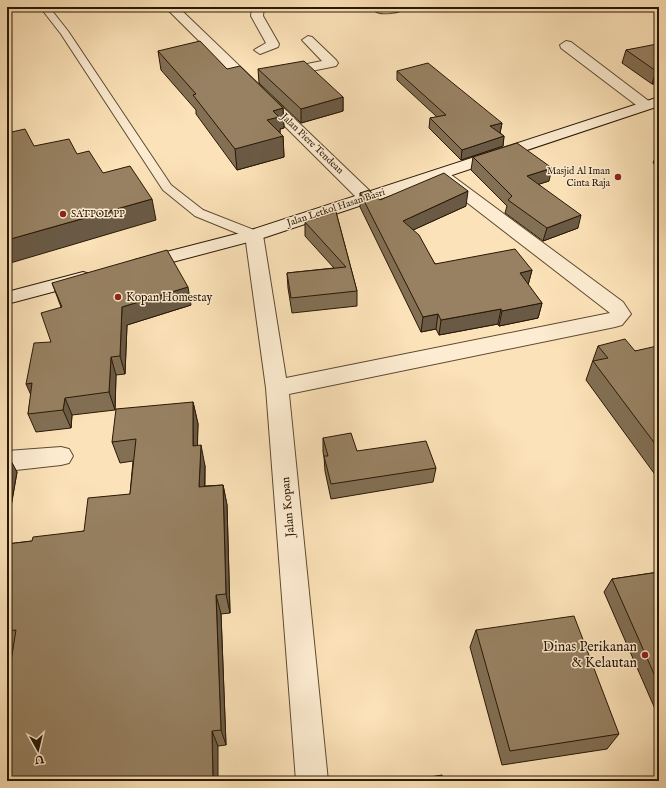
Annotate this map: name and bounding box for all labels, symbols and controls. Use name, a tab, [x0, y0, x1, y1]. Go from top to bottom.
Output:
street label: Jalan Piere Tendean	[277, 110, 347, 178]
place label: Masjid Al Iman Cinta Raja	[547, 165, 611, 190]
marker: Masjid Al Iman Cinta Raja	[613, 172, 623, 182]
street label: Jalan Letkol Hasan Basri	[284, 186, 387, 230]
place label: SATPOL PP	[71, 208, 125, 221]
marker: SATPOL PP	[58, 209, 68, 219]
place label: Kopan Homestay	[126, 290, 213, 306]
marker: Kopan Homestay	[113, 292, 123, 302]
street label: Jalan Kopan	[278, 476, 299, 540]
place label: Dinas Perikanan & Kelautan	[543, 638, 638, 672]
marker: Dinas Perikanan & Kelautan	[640, 650, 650, 660]
north arrow	[18, 730, 58, 770]
text: U	[33, 751, 46, 767]

